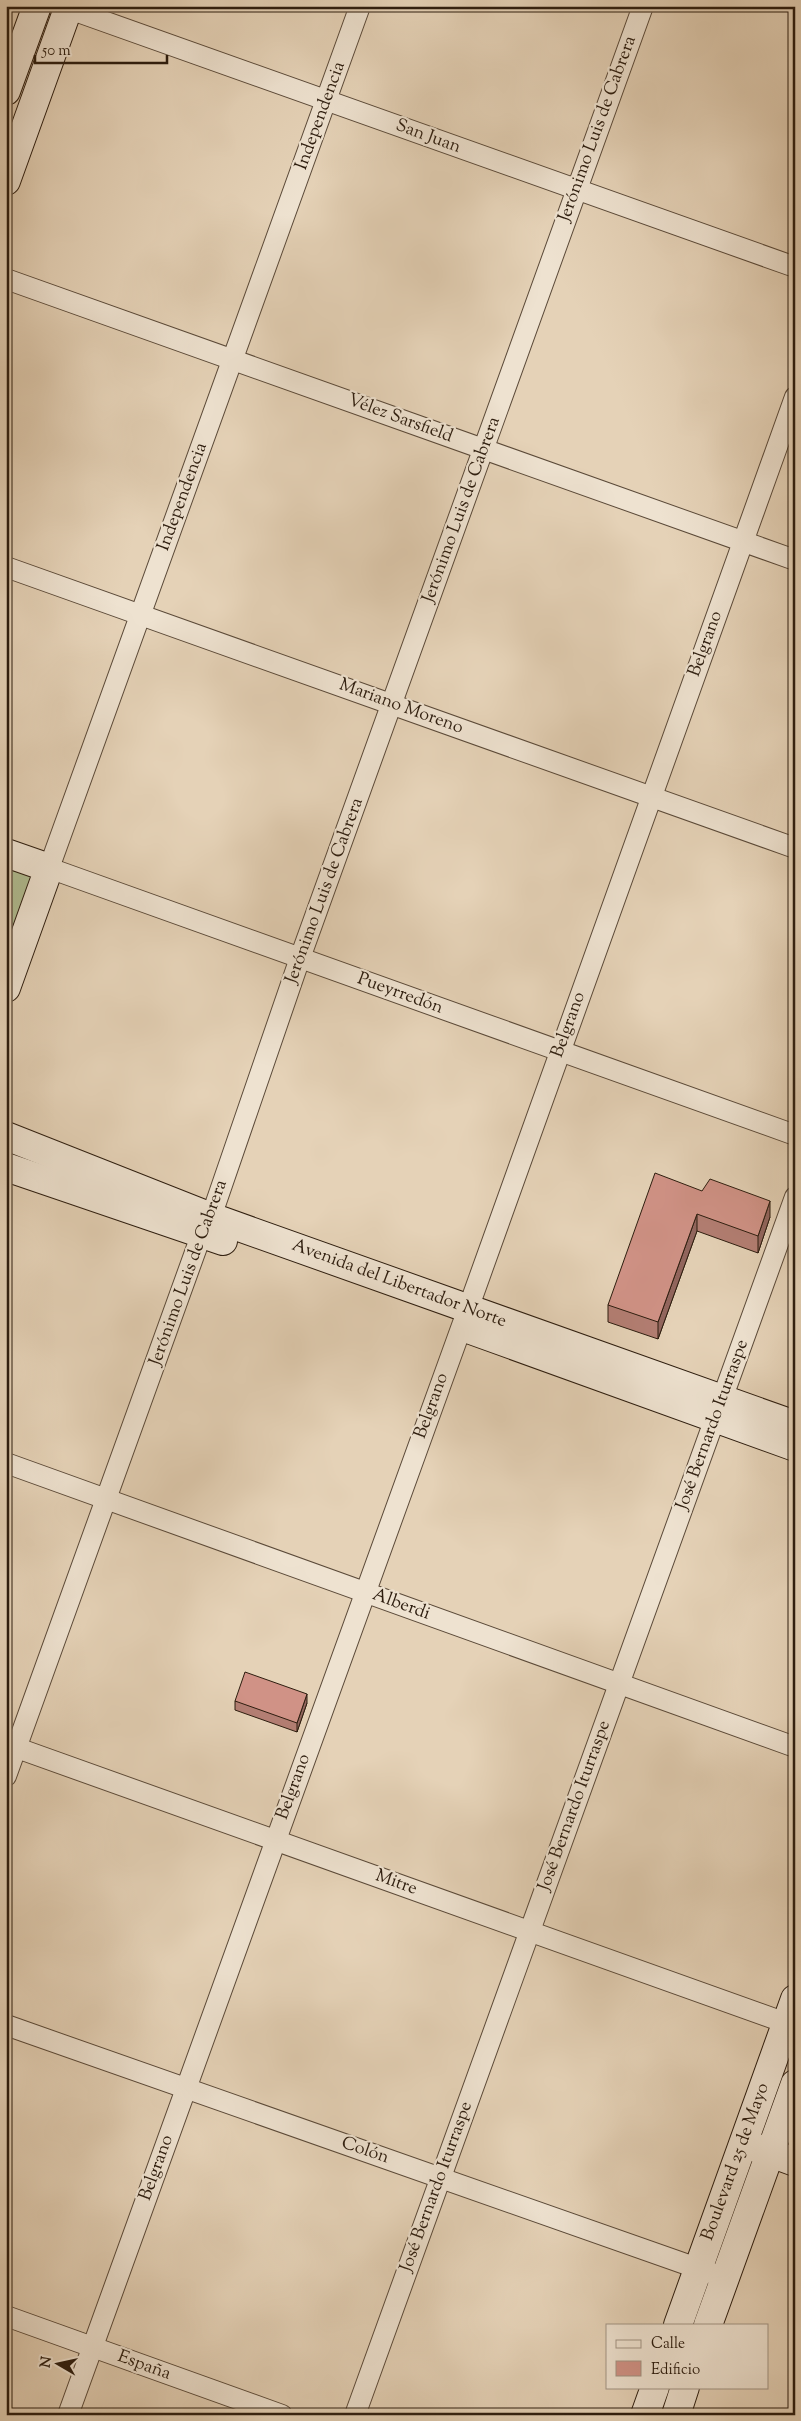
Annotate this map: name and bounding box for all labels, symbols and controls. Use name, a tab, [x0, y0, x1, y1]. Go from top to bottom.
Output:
scale bar	[35, 32, 168, 64]
street label: Jerónimo Luis de Cabrera	[552, 32, 644, 227]
text: 50 m	[41, 41, 71, 62]
street label: Independencia	[289, 58, 353, 174]
street label: San Juan	[392, 113, 465, 161]
street label: Vélez Sarsfield	[344, 388, 456, 450]
street label: Jerónimo Luis de Cabrera	[416, 413, 508, 608]
street label: Independencia	[151, 439, 215, 555]
street label: Belgrano	[682, 607, 730, 681]
street label: Mariano Moreno	[335, 672, 467, 742]
street label: Jerónimo Luis de Cabrera	[279, 794, 371, 989]
street label: Pueyrredón	[353, 966, 447, 1022]
street label: Belgrano	[545, 988, 593, 1062]
street label: Jerónimo Luis de Cabrera	[143, 1176, 235, 1371]
street label: Avenida del Libertador Norte	[288, 1233, 510, 1335]
street label: José Bernardo Iturraspe	[670, 1336, 756, 1515]
street label: Belgrano	[408, 1369, 456, 1443]
street label: Alberdi	[368, 1583, 434, 1627]
street label: José Bernardo Iturraspe	[532, 1717, 618, 1896]
street label: Belgrano	[270, 1750, 318, 1824]
street label: Mitre	[371, 1863, 421, 1903]
street label: Boulevard 25 de Mayo	[695, 2079, 777, 2245]
street label: José Bernardo Iturraspe	[394, 2098, 480, 2277]
street label: Belgrano	[133, 2131, 181, 2205]
street label: Colón	[338, 2131, 393, 2171]
legend	[606, 2324, 768, 2388]
text: Calle	[651, 2334, 685, 2355]
north arrow	[32, 2338, 82, 2388]
street label: España	[114, 2344, 174, 2388]
text: N	[36, 2355, 58, 2369]
text: Edificio	[651, 2360, 700, 2381]

